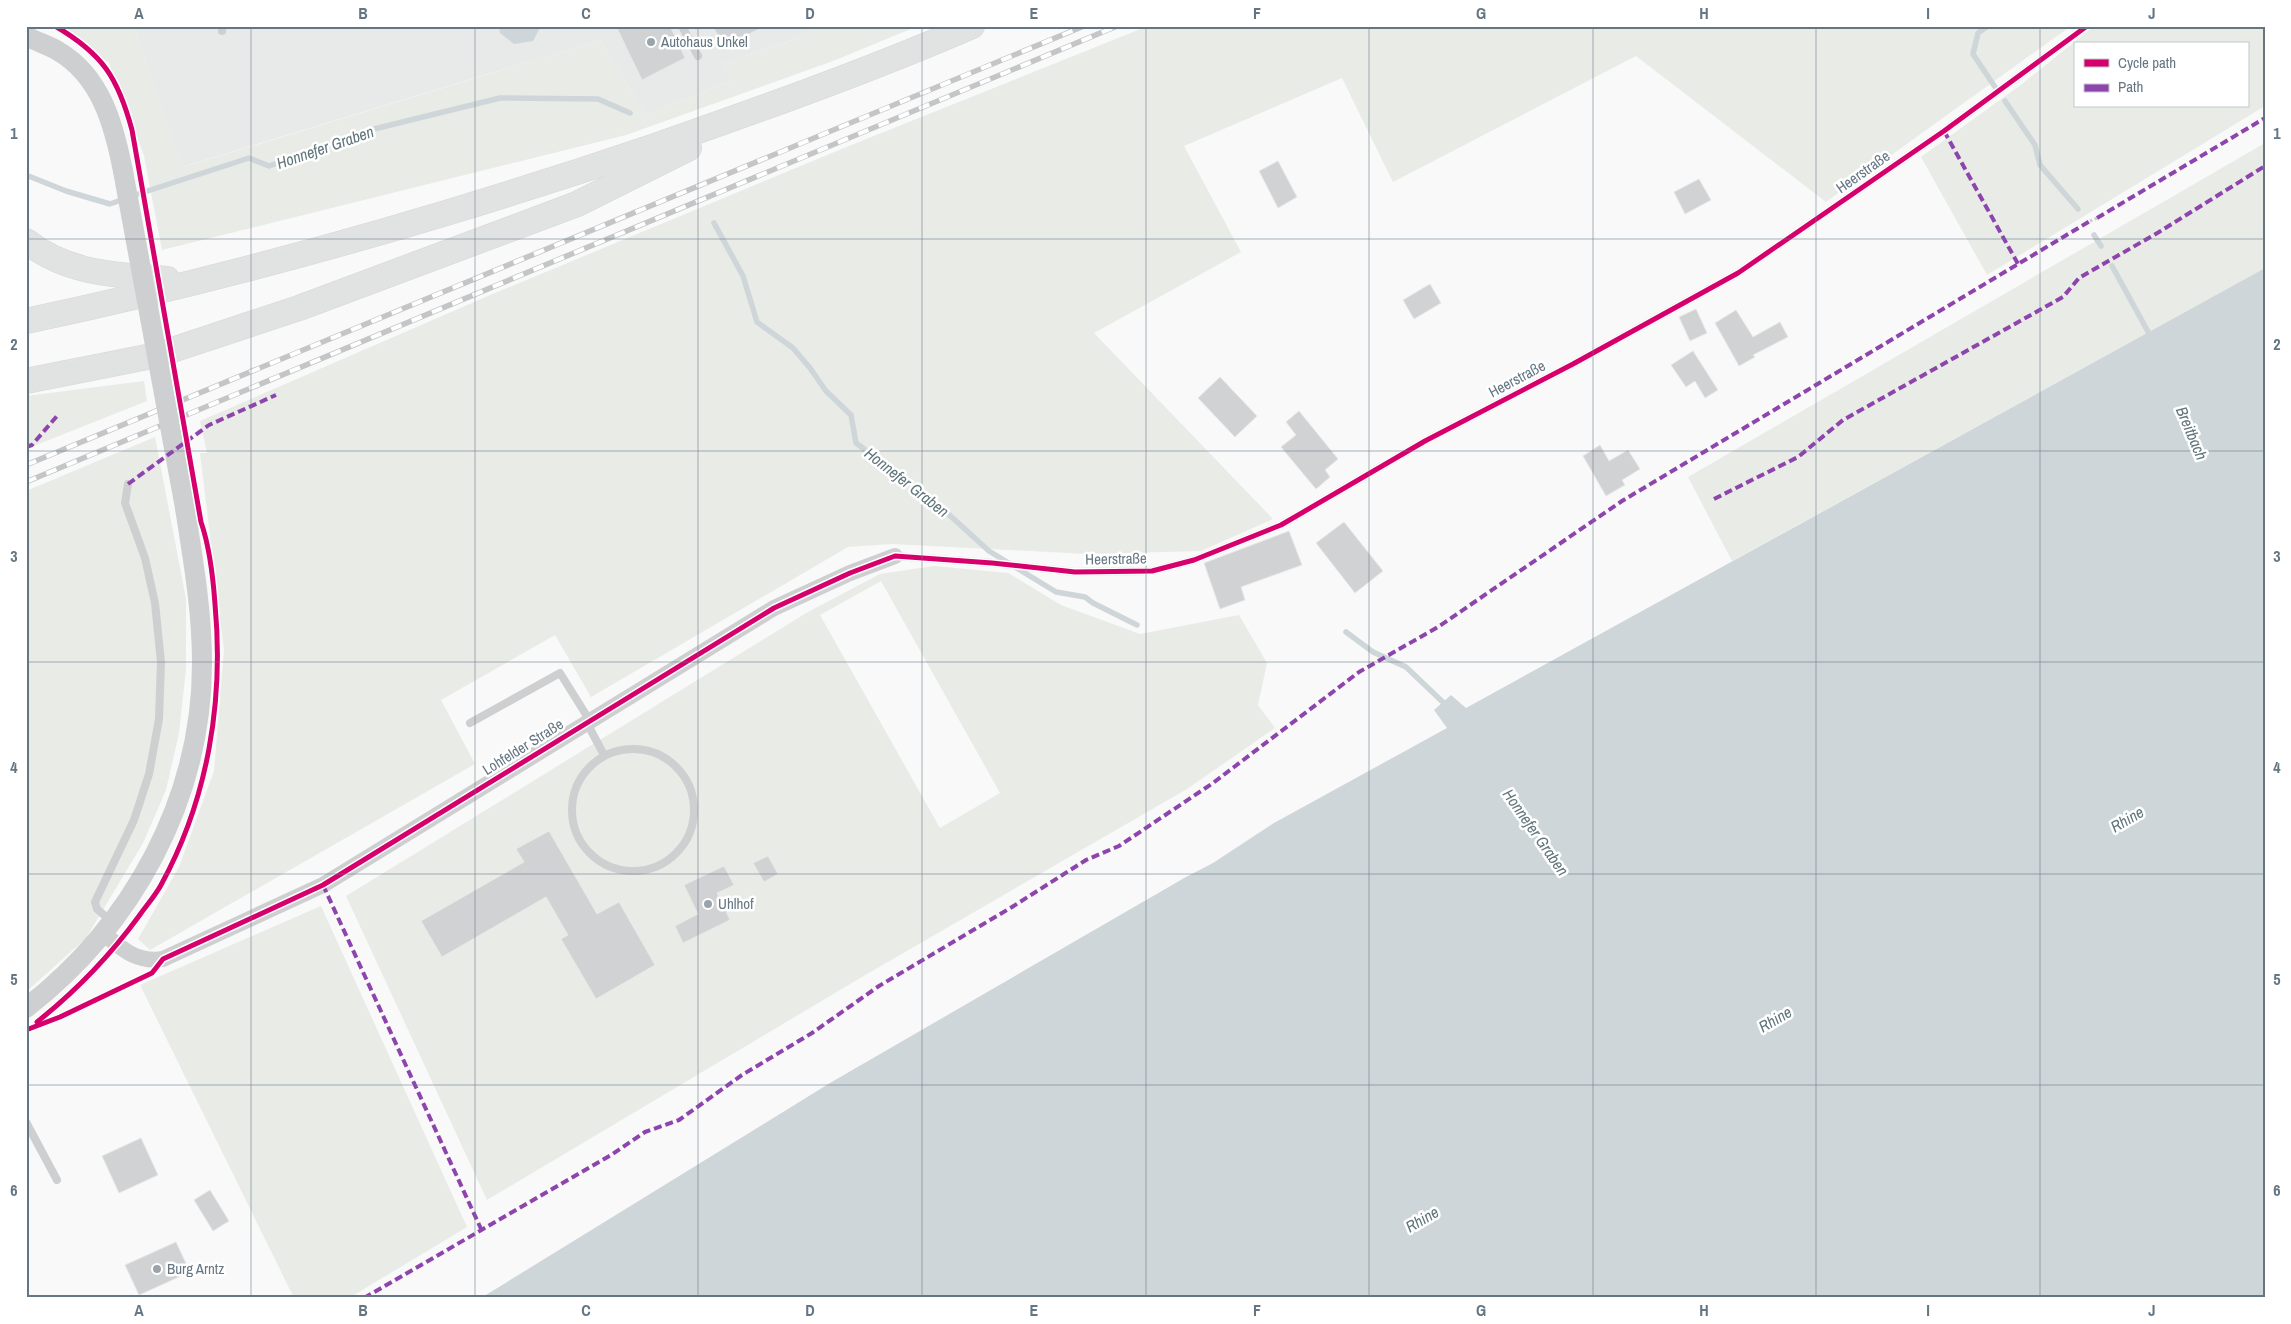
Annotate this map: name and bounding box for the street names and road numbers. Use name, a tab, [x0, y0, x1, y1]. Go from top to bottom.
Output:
street label: Heerstraße	[1831, 145, 1894, 198]
street label: Heerstraße	[1485, 355, 1549, 402]
street label: Heerstraße	[1085, 547, 1147, 570]
street label: Lohfelder Straße	[478, 713, 567, 780]

